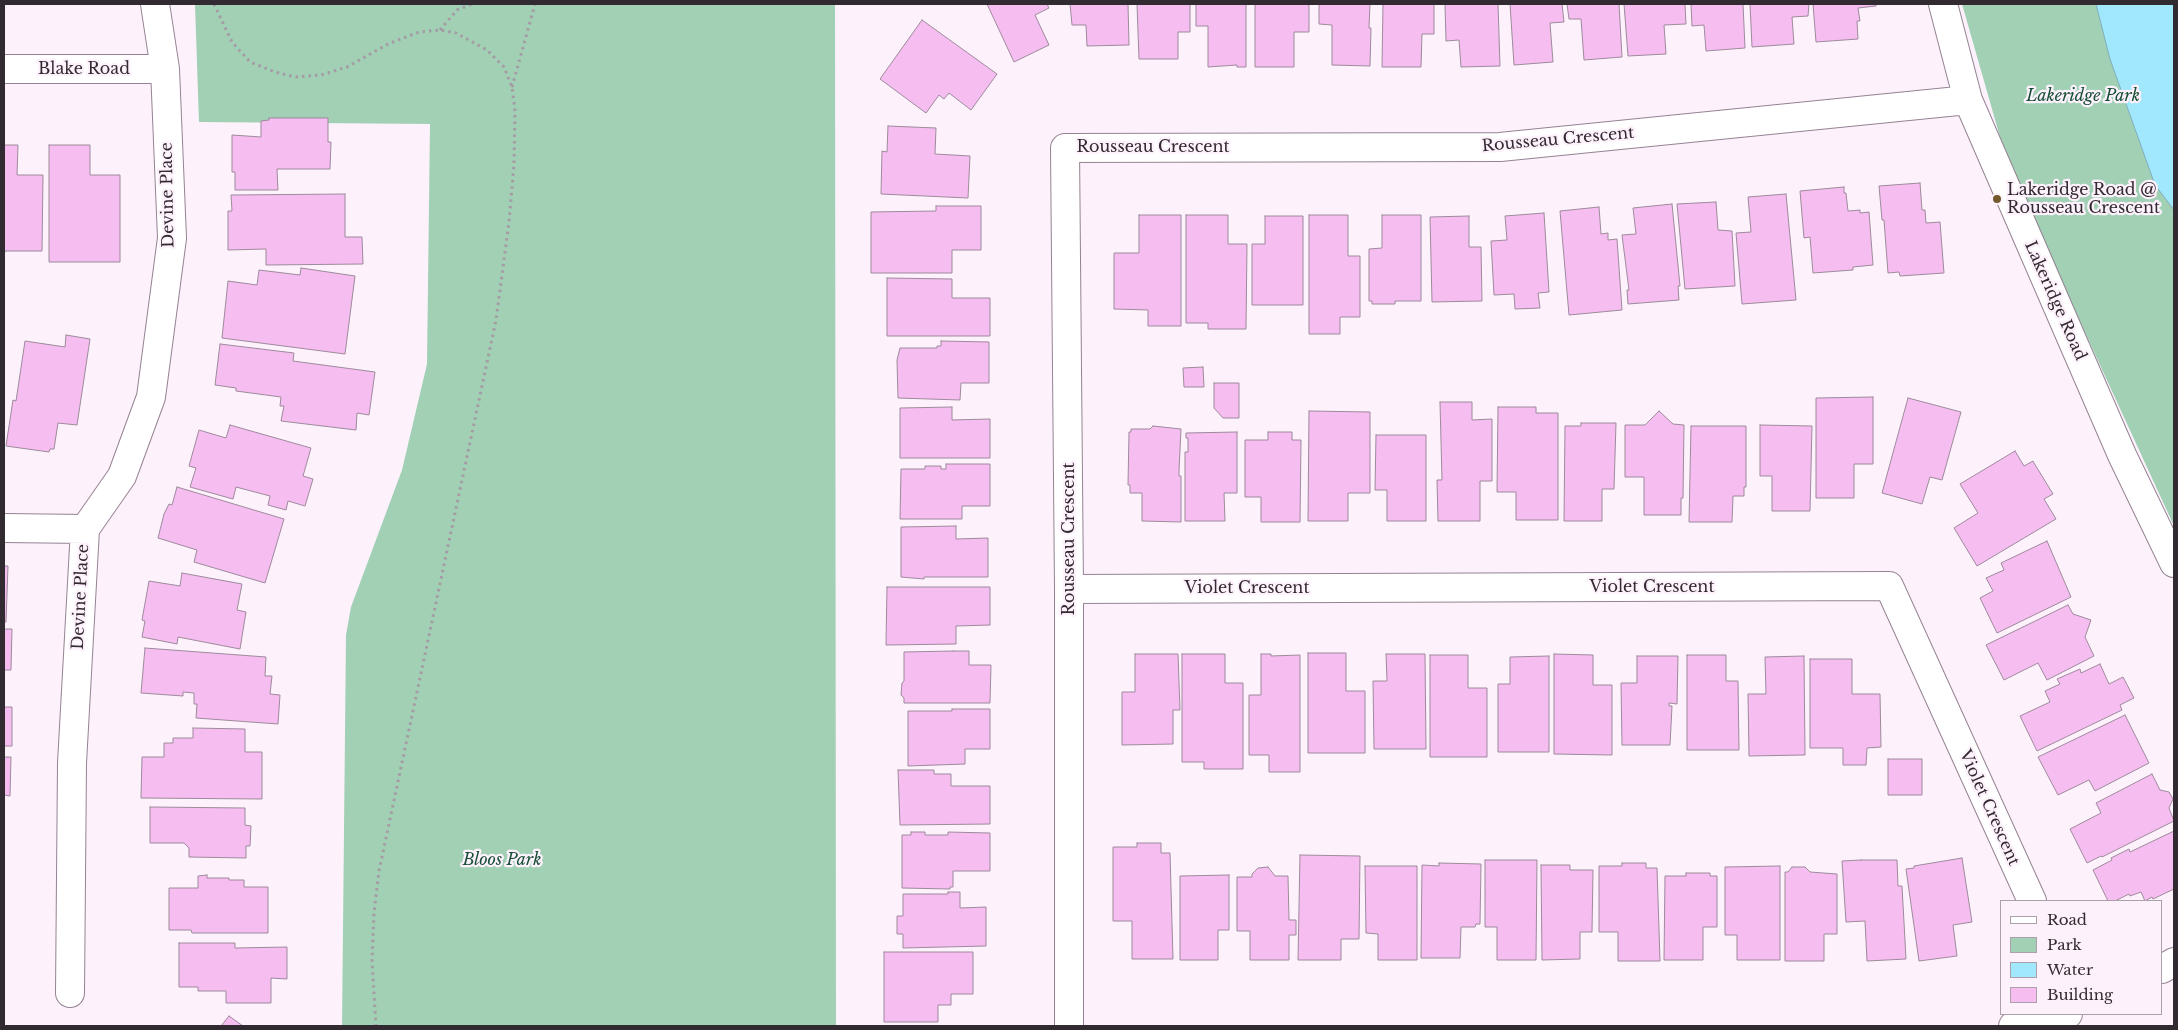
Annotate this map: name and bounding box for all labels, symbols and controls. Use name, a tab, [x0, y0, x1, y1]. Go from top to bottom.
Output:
street label: Blake Road	[38, 59, 130, 79]
park label: Lakeridge Park	[2026, 86, 2140, 106]
street label: Rousseau Crescent	[1481, 124, 1635, 156]
street label: Rousseau Crescent	[1076, 137, 1230, 157]
street label: Devine Place	[157, 142, 179, 248]
place label: Lakeridge Road @ Rousseau Crescent	[2007, 180, 2160, 218]
marker: Lakeridge Road @ Rousseau Crescent	[1991, 193, 2003, 205]
street label: Lakeridge Road	[2020, 238, 2090, 364]
street label: Rousseau Crescent	[1059, 462, 1079, 616]
street label: Devine Place	[69, 544, 93, 650]
street label: Violet Crescent	[1590, 577, 1714, 597]
street label: Violet Crescent	[1185, 578, 1309, 598]
street label: Violet Crescent	[1955, 747, 2023, 869]
park label: Bloos Park	[463, 850, 541, 870]
legend	[2000, 900, 2163, 1015]
text: Road	[2047, 910, 2087, 929]
text: Park	[2047, 935, 2082, 954]
text: Water	[2047, 960, 2093, 979]
text: Building	[2047, 985, 2113, 1004]

